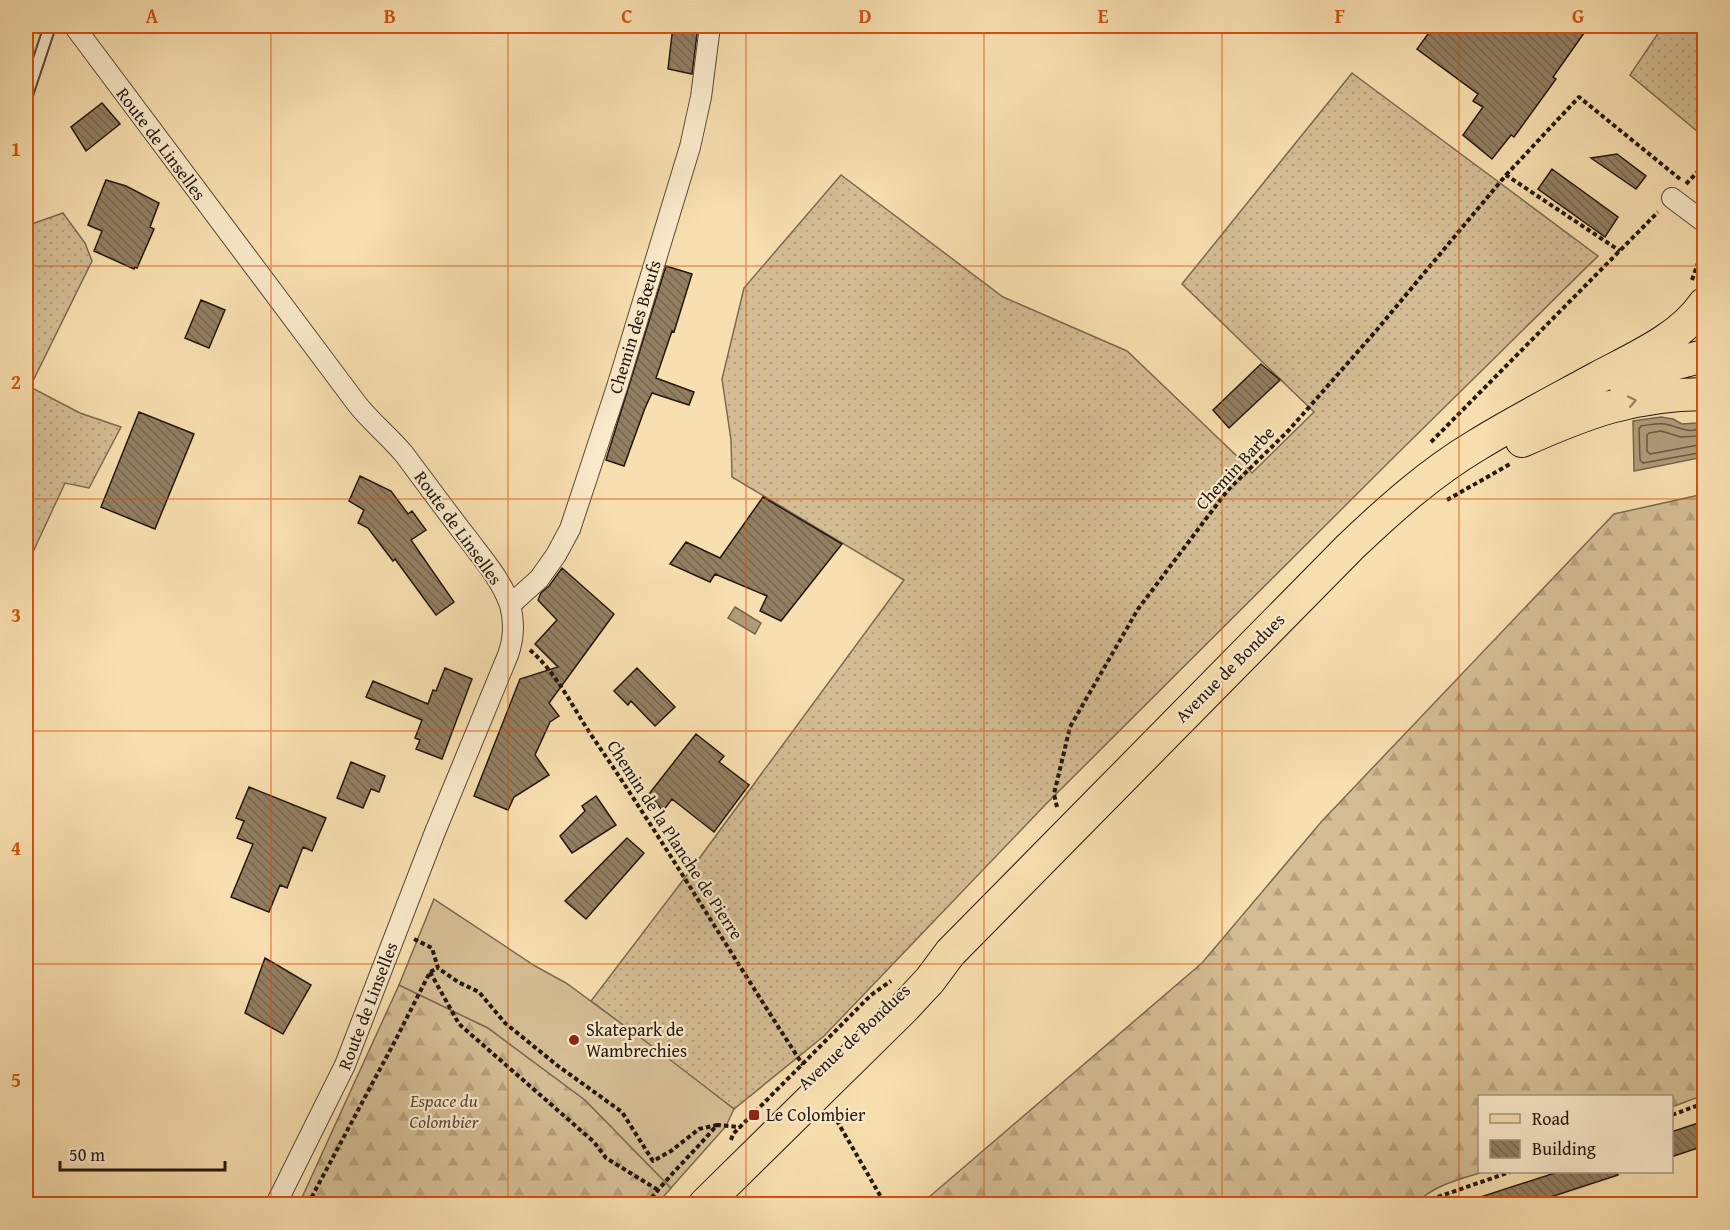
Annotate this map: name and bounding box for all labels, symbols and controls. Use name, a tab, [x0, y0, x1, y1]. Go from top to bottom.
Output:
text: A	[146, 1, 159, 30]
text: B	[384, 1, 396, 30]
text: C	[621, 1, 633, 30]
text: D	[858, 1, 872, 30]
text: E	[1098, 1, 1109, 30]
text: F	[1335, 1, 1345, 30]
text: G	[1572, 1, 1584, 30]
street label: Route de Linselles	[110, 82, 213, 206]
text: 1	[11, 134, 21, 163]
street label: Chemin des Bœufs	[601, 257, 668, 397]
text: 2	[11, 367, 21, 396]
one-way arrow	[1627, 395, 1637, 408]
street label: Chemin Barbe	[1189, 420, 1281, 516]
street label: Route de Linselles	[408, 465, 509, 590]
text: 3	[11, 600, 21, 629]
street label: Avenue de Bondues	[1169, 607, 1291, 729]
street label: Chemin de la Planche de Pierre	[601, 734, 750, 945]
text: 4	[11, 833, 21, 862]
street label: Route de Linselles	[331, 938, 404, 1074]
street label: Avenue de Bondues	[791, 977, 916, 1096]
place label: Skatepark de Wambrechies	[586, 1016, 687, 1064]
marker: Skatepark de Wambrechies	[567, 1033, 581, 1047]
text: 5	[11, 1065, 21, 1094]
park label: Espace du Colombier	[409, 1087, 480, 1135]
legend	[1478, 1095, 1673, 1173]
place label: Le Colombier	[766, 1101, 866, 1128]
text: Road	[1532, 1105, 1570, 1132]
marker: Le Colombier	[747, 1108, 761, 1122]
scale bar	[60, 1134, 225, 1172]
text: Building	[1532, 1135, 1596, 1162]
text: 50 m	[69, 1141, 105, 1168]

